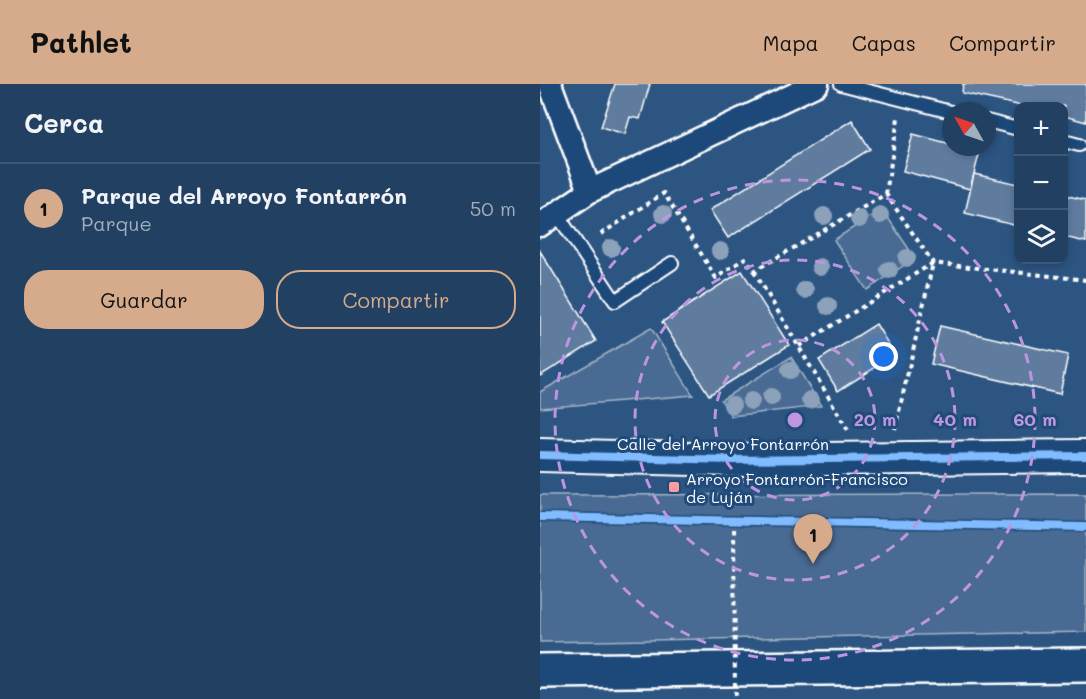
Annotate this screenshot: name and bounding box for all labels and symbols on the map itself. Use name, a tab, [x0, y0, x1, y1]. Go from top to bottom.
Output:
north arrow	[942, 102, 996, 156]
your location	[869, 342, 898, 371]
text: 20 m	[854, 407, 896, 431]
text: 40 m	[933, 407, 977, 431]
text: 60 m	[1013, 407, 1057, 431]
centre of rings	[785, 410, 805, 430]
street label: Calle del Arroyo Fontarrón	[617, 433, 829, 454]
place label: Arroyo Fontarrón-Francisco de Luján	[686, 468, 908, 507]
marker: Arroyo Fontarrón-Francisco de Luján	[667, 480, 681, 494]
pin: 1	[794, 514, 832, 564]

